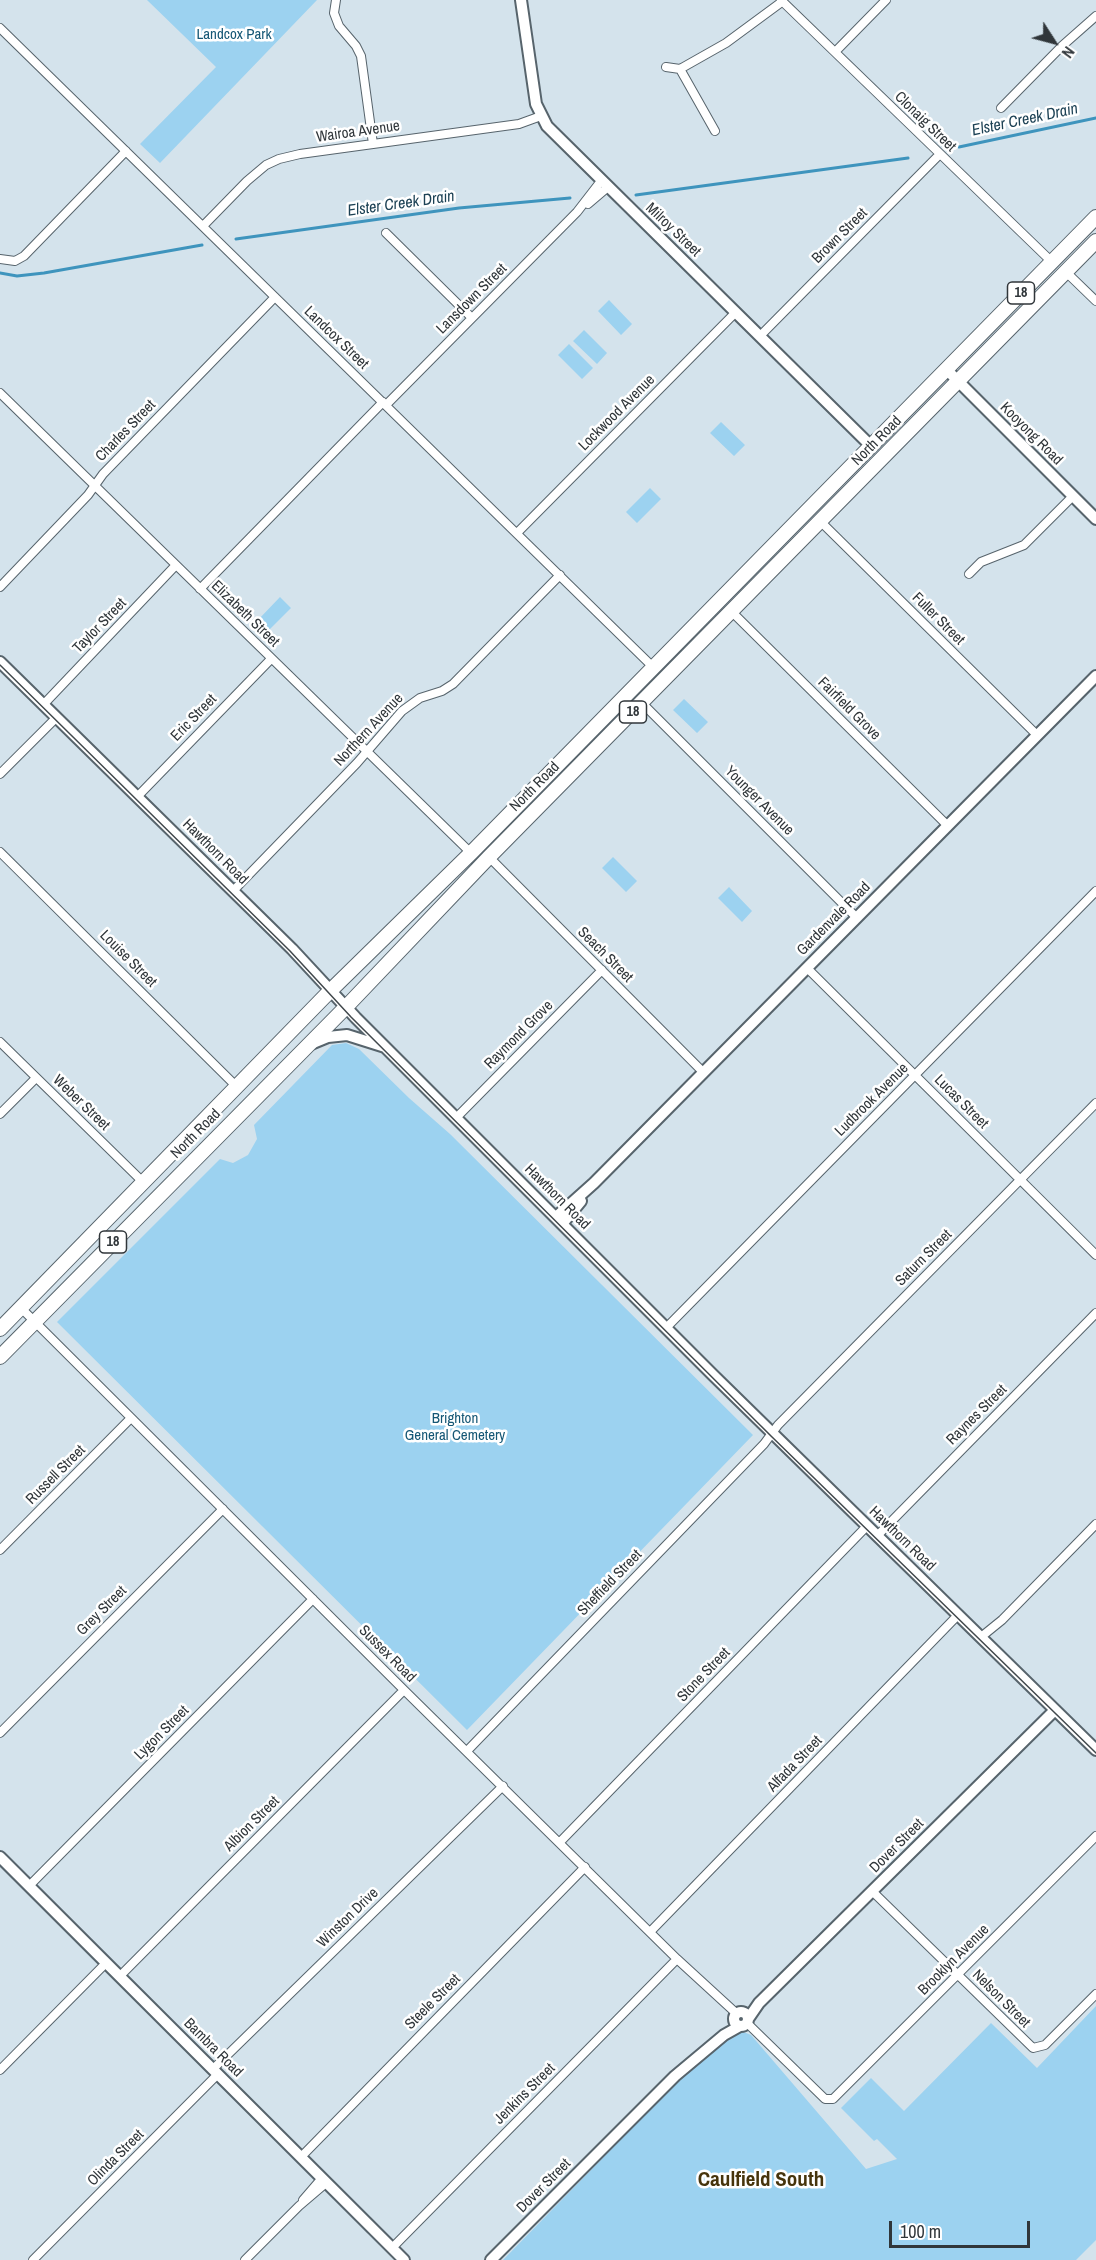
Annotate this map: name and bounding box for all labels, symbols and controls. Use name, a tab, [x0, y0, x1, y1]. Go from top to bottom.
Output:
north arrow	[1024, 12, 1084, 72]
park label: Landcox Park	[196, 26, 272, 44]
text: N	[1057, 42, 1080, 63]
street label: Clonaig Street	[890, 88, 960, 156]
water label: Elster Creek Drain	[970, 99, 1080, 141]
street label: Wairoa Avenue	[315, 117, 401, 147]
water label: Elster Creek Drain	[346, 187, 456, 221]
street label: Milroy Street	[642, 199, 704, 261]
street label: Brown Street	[808, 204, 872, 268]
street label: Lansdown Street	[433, 260, 511, 338]
road number: 18	[1008, 282, 1034, 304]
street label: Landcox Street	[300, 303, 372, 373]
street label: Lockwood Avenue	[575, 371, 659, 455]
street label: Charles Street	[92, 396, 160, 466]
street label: Kooyong Road	[996, 399, 1066, 469]
street label: North Road	[848, 412, 906, 470]
street label: Elizabeth Street	[207, 577, 283, 651]
street label: Fuller Street	[908, 589, 968, 649]
street label: Taylor Street	[69, 595, 131, 657]
street label: Fairfield Grove	[814, 674, 884, 744]
street label: Northern Avenue	[331, 690, 407, 770]
street label: Eric Street	[167, 691, 221, 745]
road number: 18	[620, 701, 646, 723]
street label: North Road	[506, 758, 564, 816]
street label: Younger Avenue	[721, 763, 797, 839]
street label: Hawthorn Road	[178, 815, 252, 889]
street label: Gardenvale Road	[794, 879, 874, 959]
street label: Seach Street	[573, 923, 637, 987]
street label: Louise Street	[96, 927, 160, 991]
street label: Raymond Grove	[481, 997, 557, 1073]
street label: Ludbrook Avenue	[832, 1060, 912, 1140]
street label: Weber Street	[49, 1071, 113, 1135]
street label: Lucas Street	[930, 1071, 992, 1133]
street label: North Road	[167, 1105, 225, 1163]
street label: Hawthorn Road	[520, 1160, 594, 1234]
street label: Saturn Street	[892, 1226, 956, 1290]
road number: 18	[100, 1231, 126, 1253]
street label: Raynes Street	[943, 1381, 1011, 1449]
park label: Brighton General Cemetery	[405, 1410, 505, 1445]
street label: Russell Street	[23, 1442, 89, 1508]
street label: Hawthorn Road	[865, 1503, 939, 1575]
street label: Sheffield Street	[574, 1546, 646, 1620]
street label: Grey Street	[73, 1582, 131, 1640]
street label: Sussex Road	[355, 1622, 419, 1686]
street label: Stone Street	[674, 1644, 734, 1706]
street label: Lygon Street	[131, 1702, 193, 1764]
street label: Alfada Street	[764, 1732, 826, 1796]
street label: Albion Street	[220, 1792, 284, 1856]
street label: Dover Street	[866, 1815, 928, 1877]
street label: Winston Drive	[314, 1884, 382, 1952]
street label: Brooklyn Avenue	[915, 1921, 993, 1999]
street label: Nelson Street	[968, 1966, 1034, 2032]
street label: Steele Street	[401, 1970, 465, 2034]
street label: Bambra Road	[180, 2015, 246, 2081]
street label: Jenkins Street	[491, 2060, 559, 2128]
street label: Olinda Street	[84, 2126, 148, 2190]
street label: Dover Street	[513, 2155, 575, 2217]
district label: Caulfield South	[698, 2167, 824, 2193]
scale bar	[892, 2209, 1033, 2247]
text: 100 m	[900, 2219, 941, 2244]

